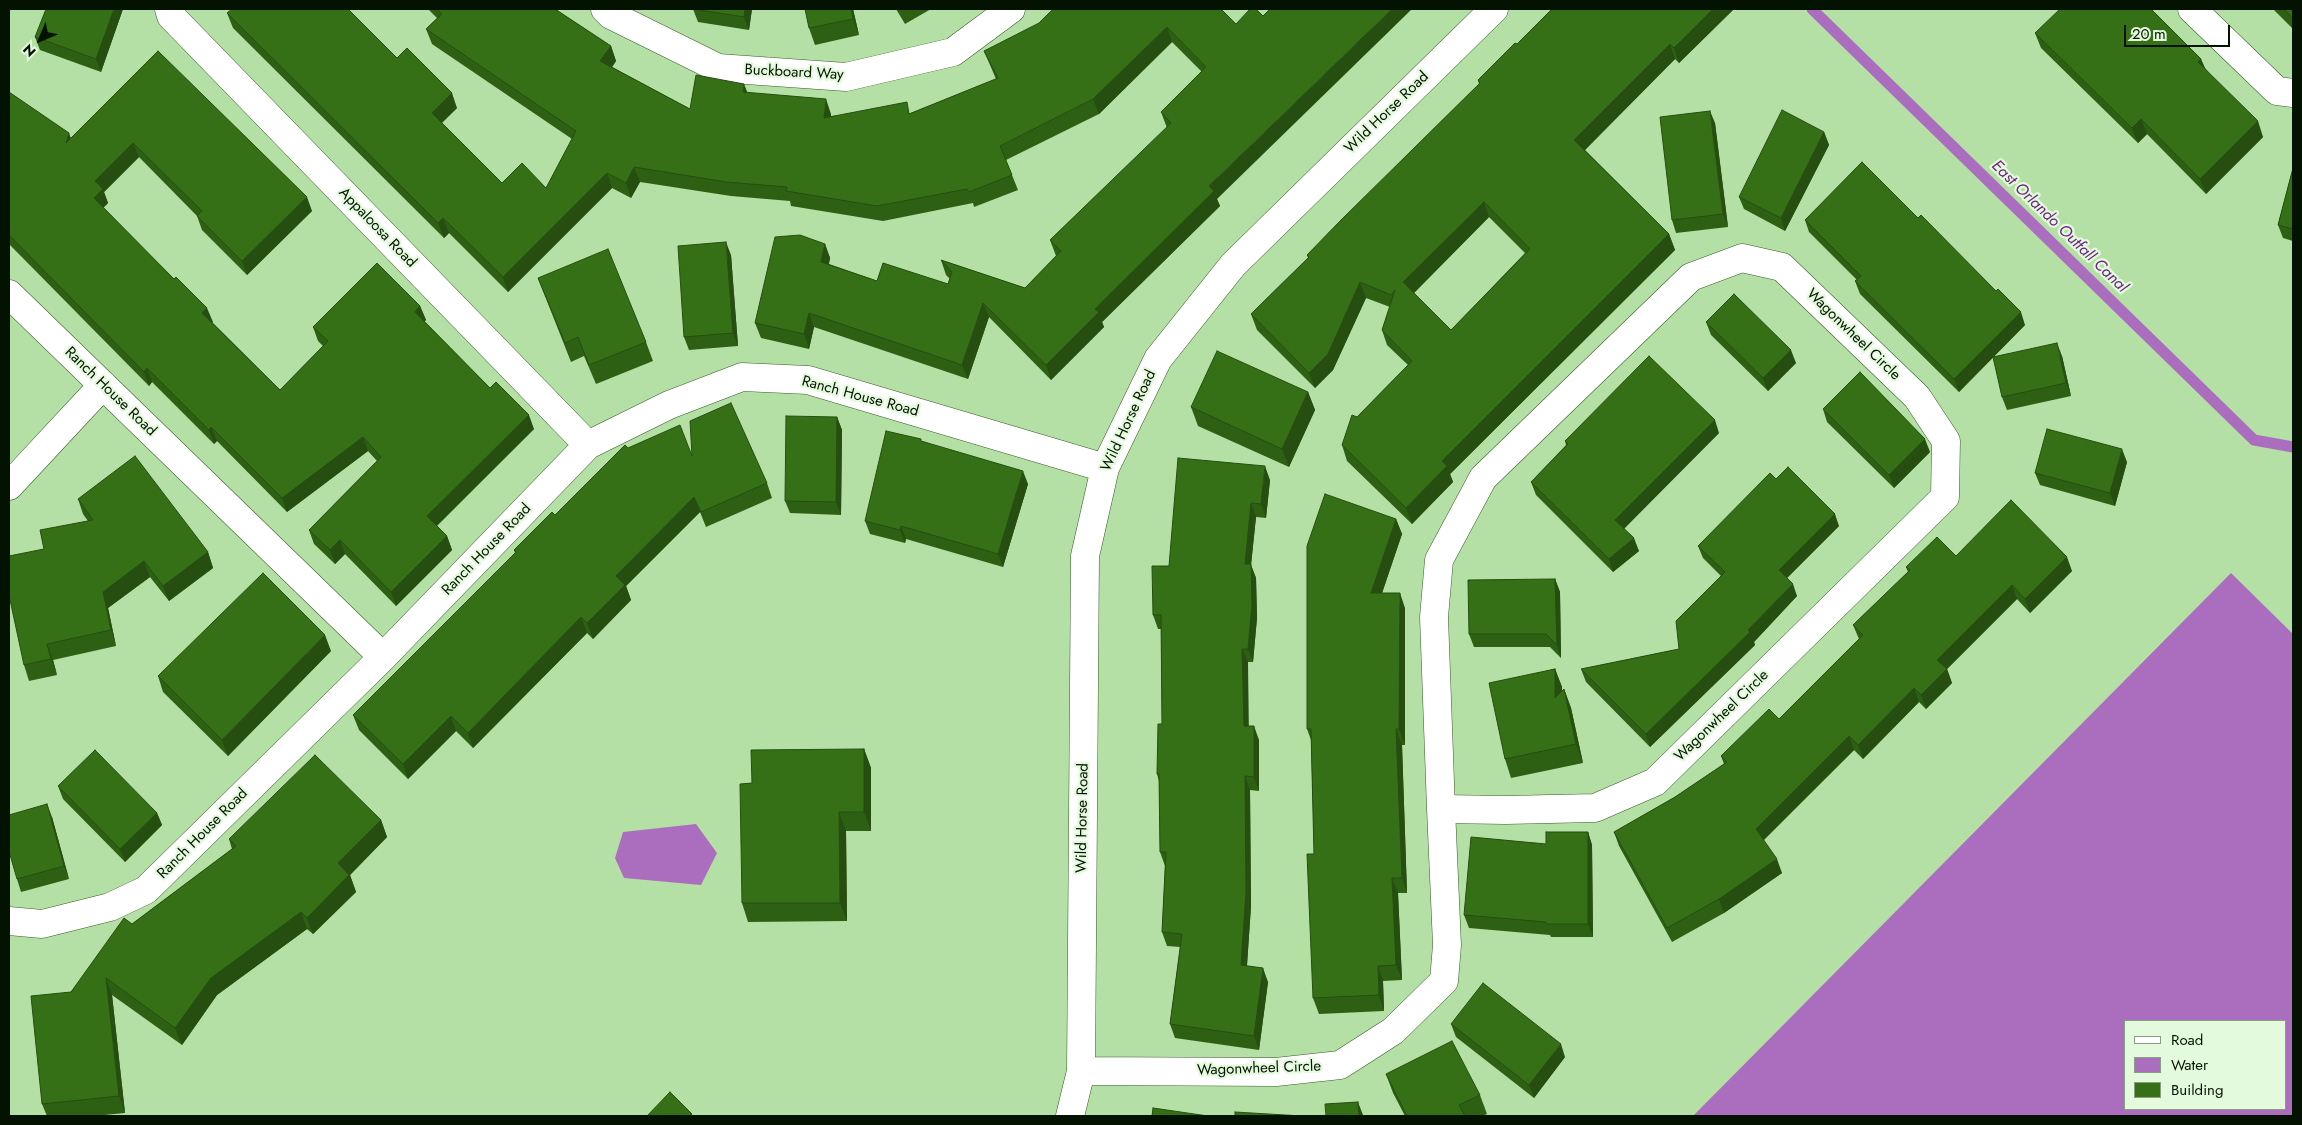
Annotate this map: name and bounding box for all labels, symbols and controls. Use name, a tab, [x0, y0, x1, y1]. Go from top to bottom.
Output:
north arrow	[15, 15, 65, 65]
scale bar	[2127, 15, 2233, 47]
text: 20 m	[2132, 23, 2166, 45]
text: N	[18, 40, 40, 62]
street label: Buckboard Way	[744, 61, 844, 85]
street label: Wild Horse Road	[1341, 68, 1433, 158]
water label: East Orlando Outfall Canal	[1987, 157, 2131, 297]
street label: Appaloosa Road	[334, 184, 420, 272]
street label: Wagonwheel Circle	[1802, 285, 1904, 385]
street label: Ranch House Road	[60, 344, 160, 440]
street label: Wild Horse Road	[1098, 367, 1160, 475]
street label: Ranch House Road	[799, 373, 921, 421]
street label: Ranch House Road	[439, 500, 535, 600]
street label: Wagonwheel Circle	[1671, 666, 1773, 766]
street label: Wild Horse Road	[1073, 763, 1093, 873]
street label: Ranch House Road	[154, 785, 252, 883]
legend	[2124, 1020, 2287, 1110]
text: Road	[2171, 1029, 2203, 1051]
text: Water	[2171, 1054, 2208, 1076]
street label: Wagonwheel Circle	[1197, 1058, 1321, 1080]
text: Building	[2171, 1079, 2223, 1101]

